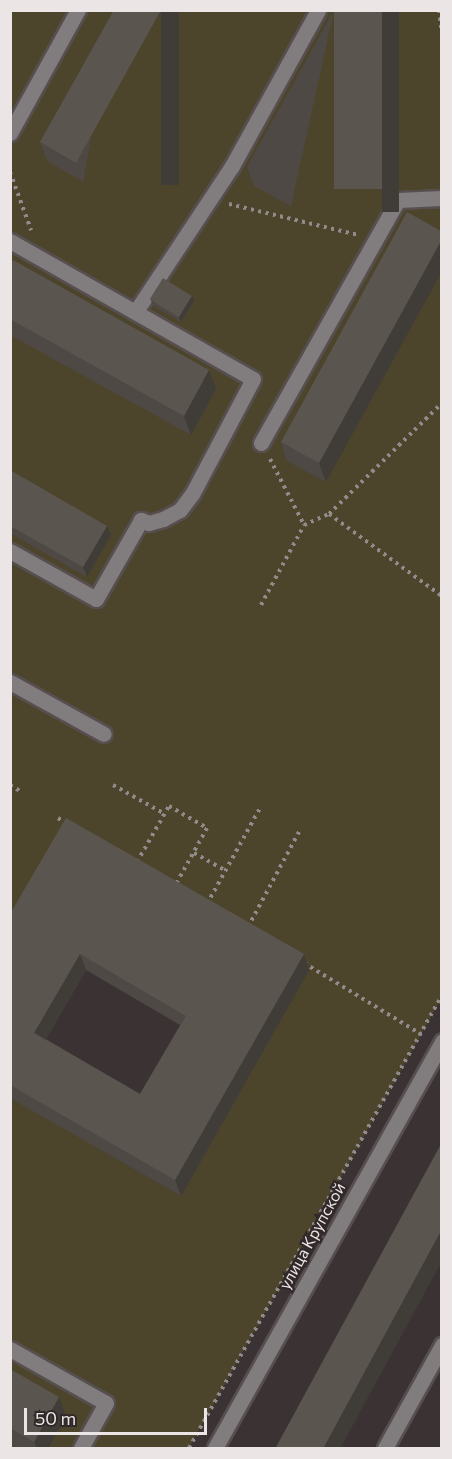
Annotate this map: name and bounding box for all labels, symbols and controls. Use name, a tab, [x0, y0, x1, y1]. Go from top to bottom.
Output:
street label: улица Крупской	[275, 1179, 349, 1293]
scale bar	[27, 1396, 210, 1434]
text: 50 m	[35, 1407, 76, 1429]

